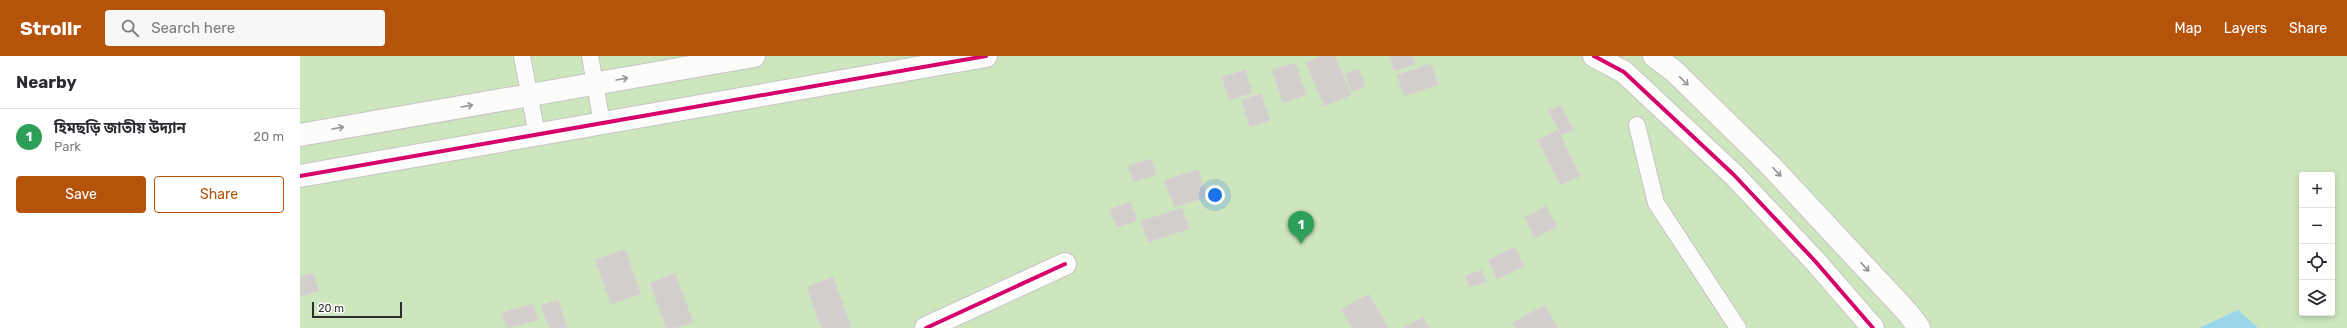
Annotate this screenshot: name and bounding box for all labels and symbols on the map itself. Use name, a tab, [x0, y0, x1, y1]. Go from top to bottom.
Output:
one-way arrow	[615, 75, 628, 83]
one-way arrow	[1679, 76, 1689, 86]
one-way arrow	[460, 102, 473, 110]
one-way arrow	[332, 124, 345, 132]
one-way arrow	[1772, 167, 1781, 177]
your location	[1205, 185, 1225, 205]
pin: 1	[1288, 211, 1314, 244]
one-way arrow	[1860, 262, 1870, 272]
scale bar	[312, 300, 402, 319]

